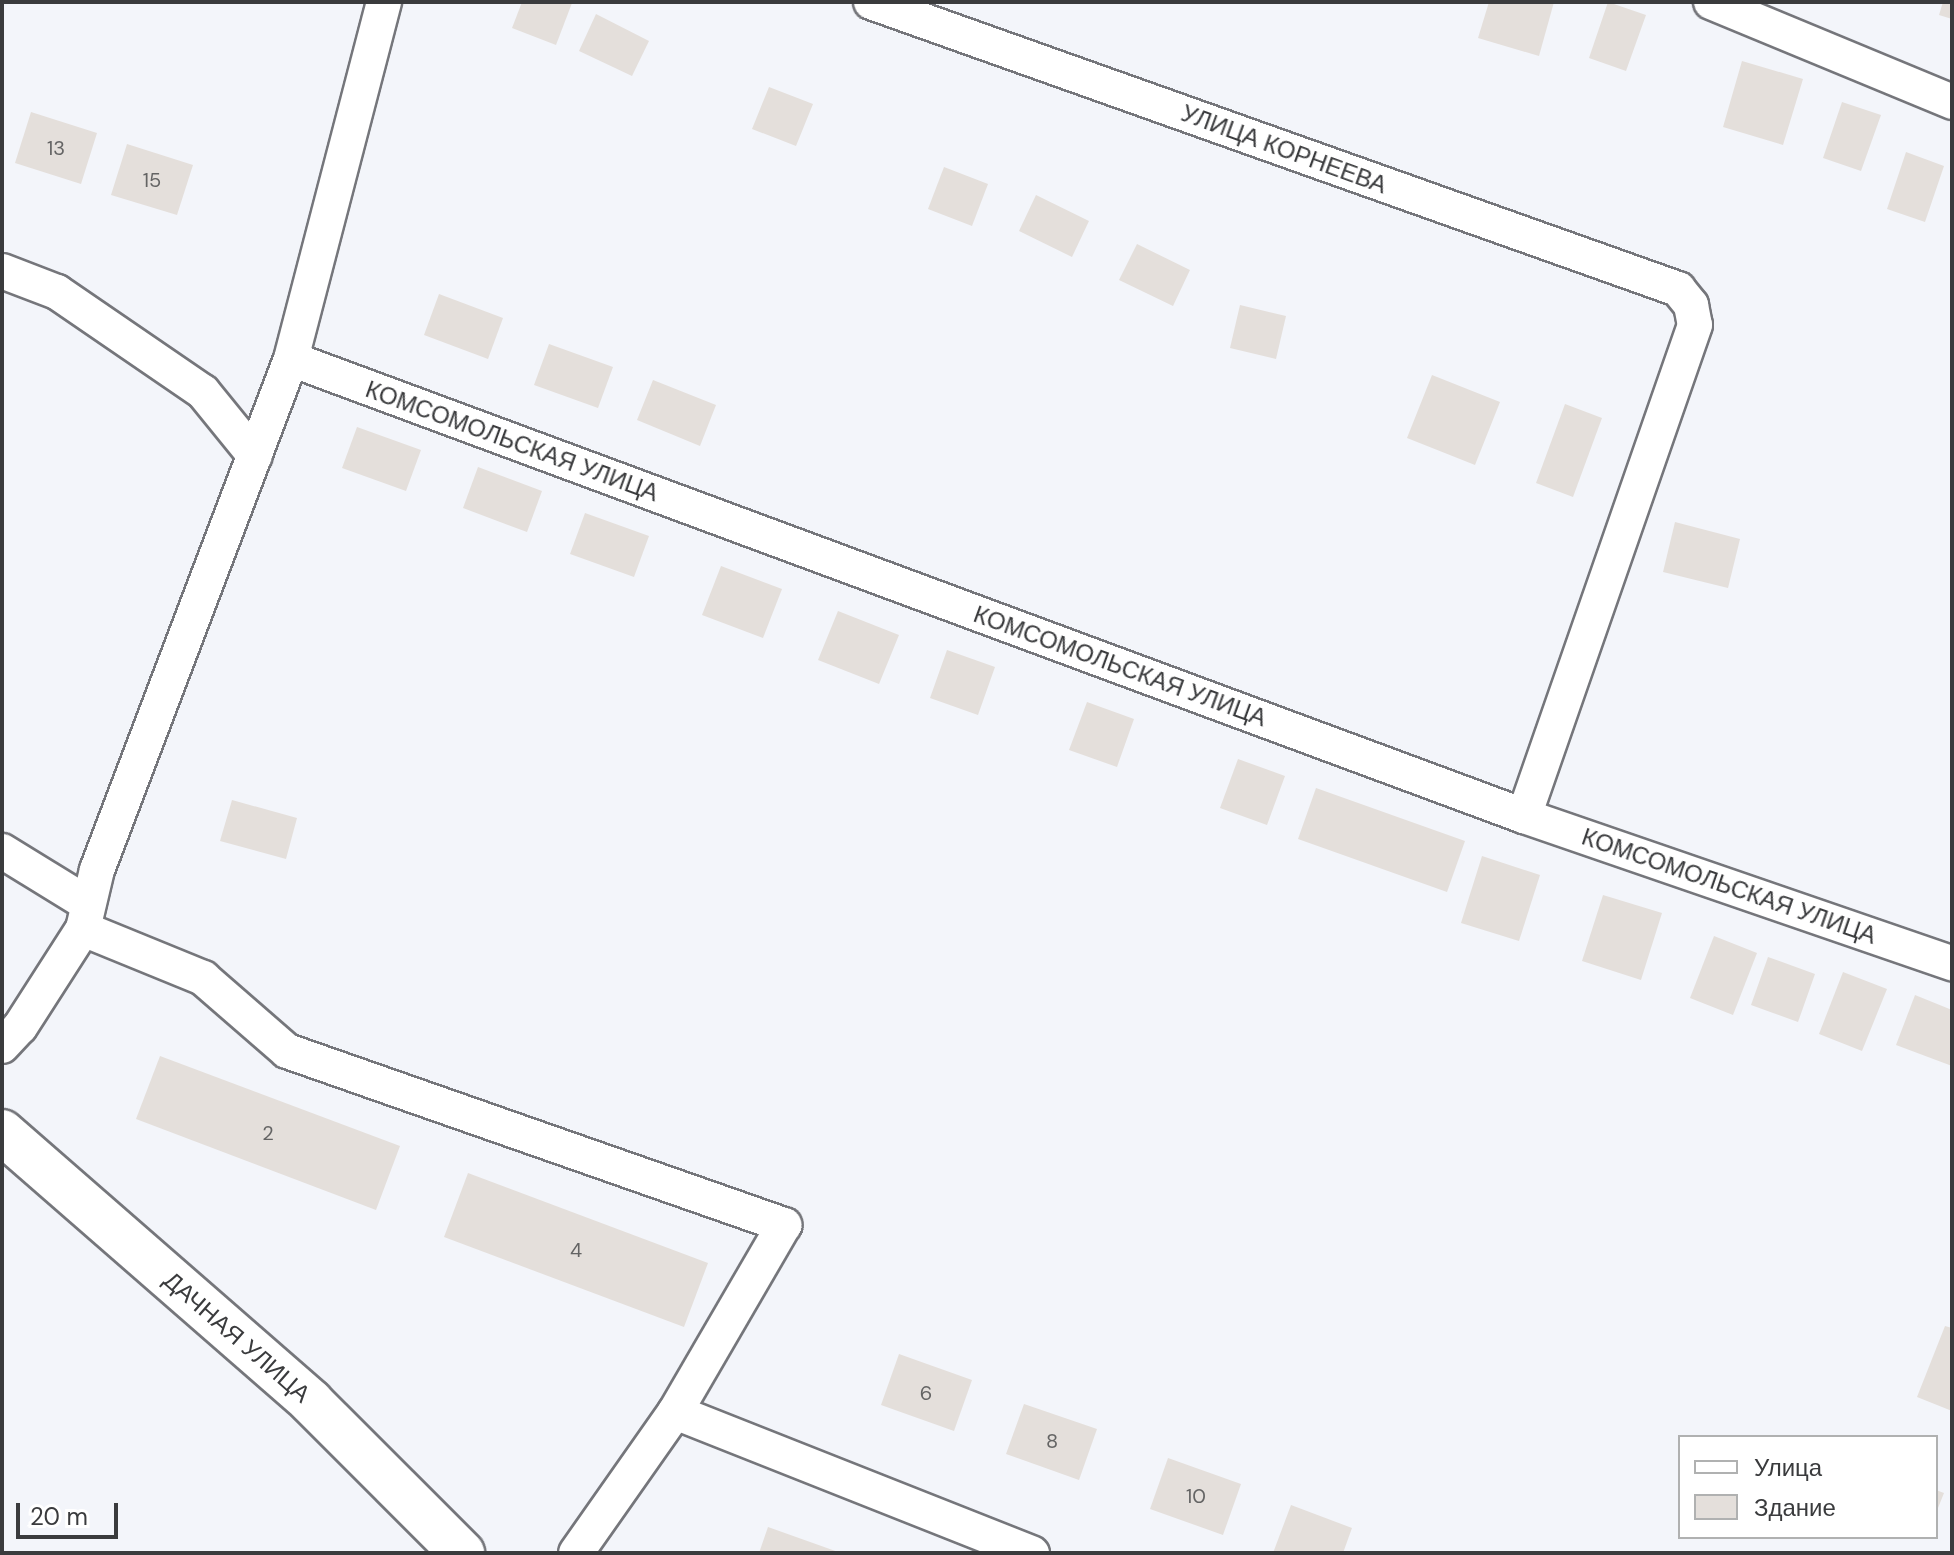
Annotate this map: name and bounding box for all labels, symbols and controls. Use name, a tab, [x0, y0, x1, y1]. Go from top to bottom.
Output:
street label: УЛИЦА КОРНЕЕВА	[1177, 98, 1391, 200]
house number: 13	[47, 136, 65, 160]
house number: 15	[143, 168, 161, 192]
street label: КОМСОМОЛЬСКАЯ УЛИЦА	[362, 375, 662, 507]
street label: КОМСОМОЛЬСКАЯ УЛИЦА	[970, 600, 1270, 732]
street label: КОМСОМОЛЬСКАЯ УЛИЦА	[1578, 822, 1880, 950]
house number: 2	[262, 1121, 274, 1145]
house number: 4	[570, 1238, 582, 1262]
street label: ДАЧНАЯ УЛИЦА	[158, 1266, 316, 1408]
house number: 6	[920, 1381, 932, 1405]
house number: 8	[1046, 1429, 1058, 1453]
legend	[1678, 1435, 1938, 1539]
text: Улица	[1754, 1452, 1822, 1483]
house number: 10	[1186, 1484, 1206, 1508]
scale bar	[20, 1487, 122, 1537]
text: Здание	[1754, 1492, 1836, 1523]
text: 20 m	[30, 1501, 88, 1532]

